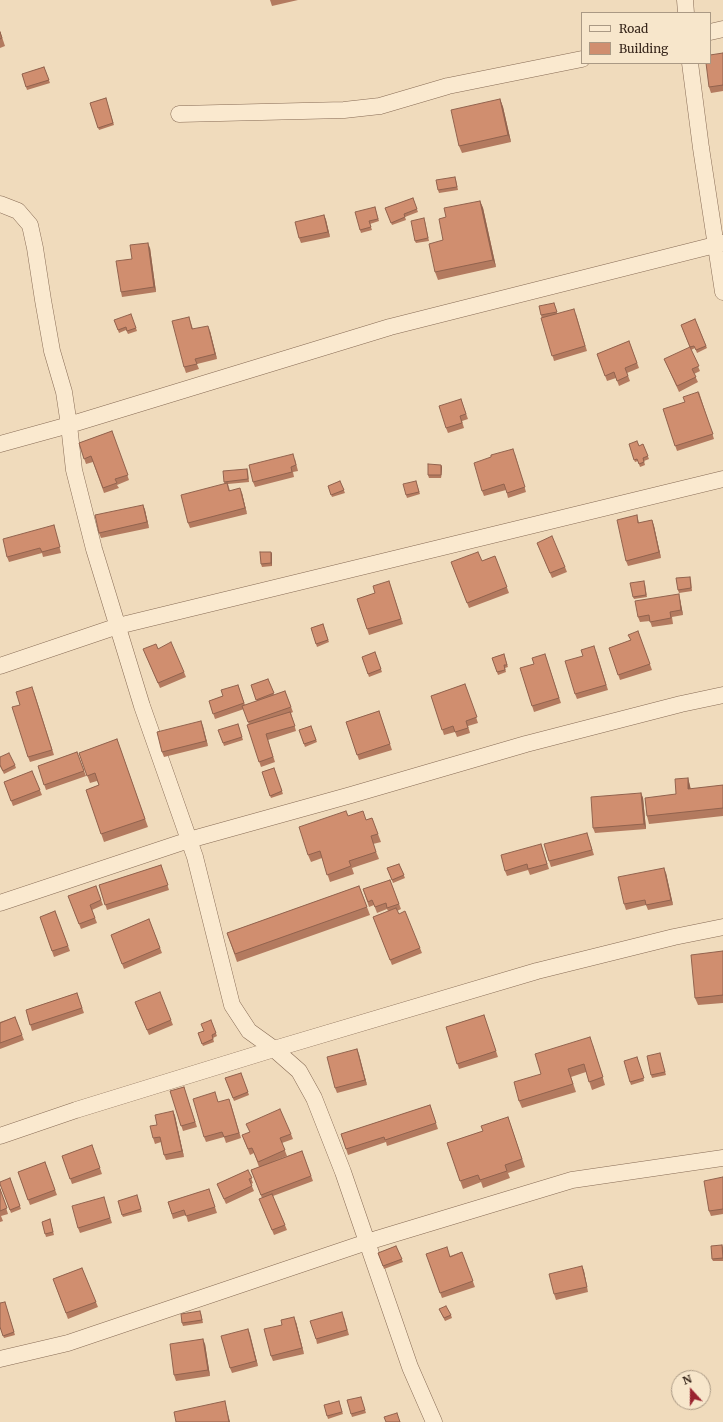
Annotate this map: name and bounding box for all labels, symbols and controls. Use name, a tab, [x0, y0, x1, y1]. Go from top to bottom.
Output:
legend	[581, 12, 711, 64]
text: Road	[619, 21, 648, 36]
text: Building	[619, 41, 668, 56]
north arrow	[671, 1370, 711, 1410]
text: N	[680, 1372, 694, 1388]

